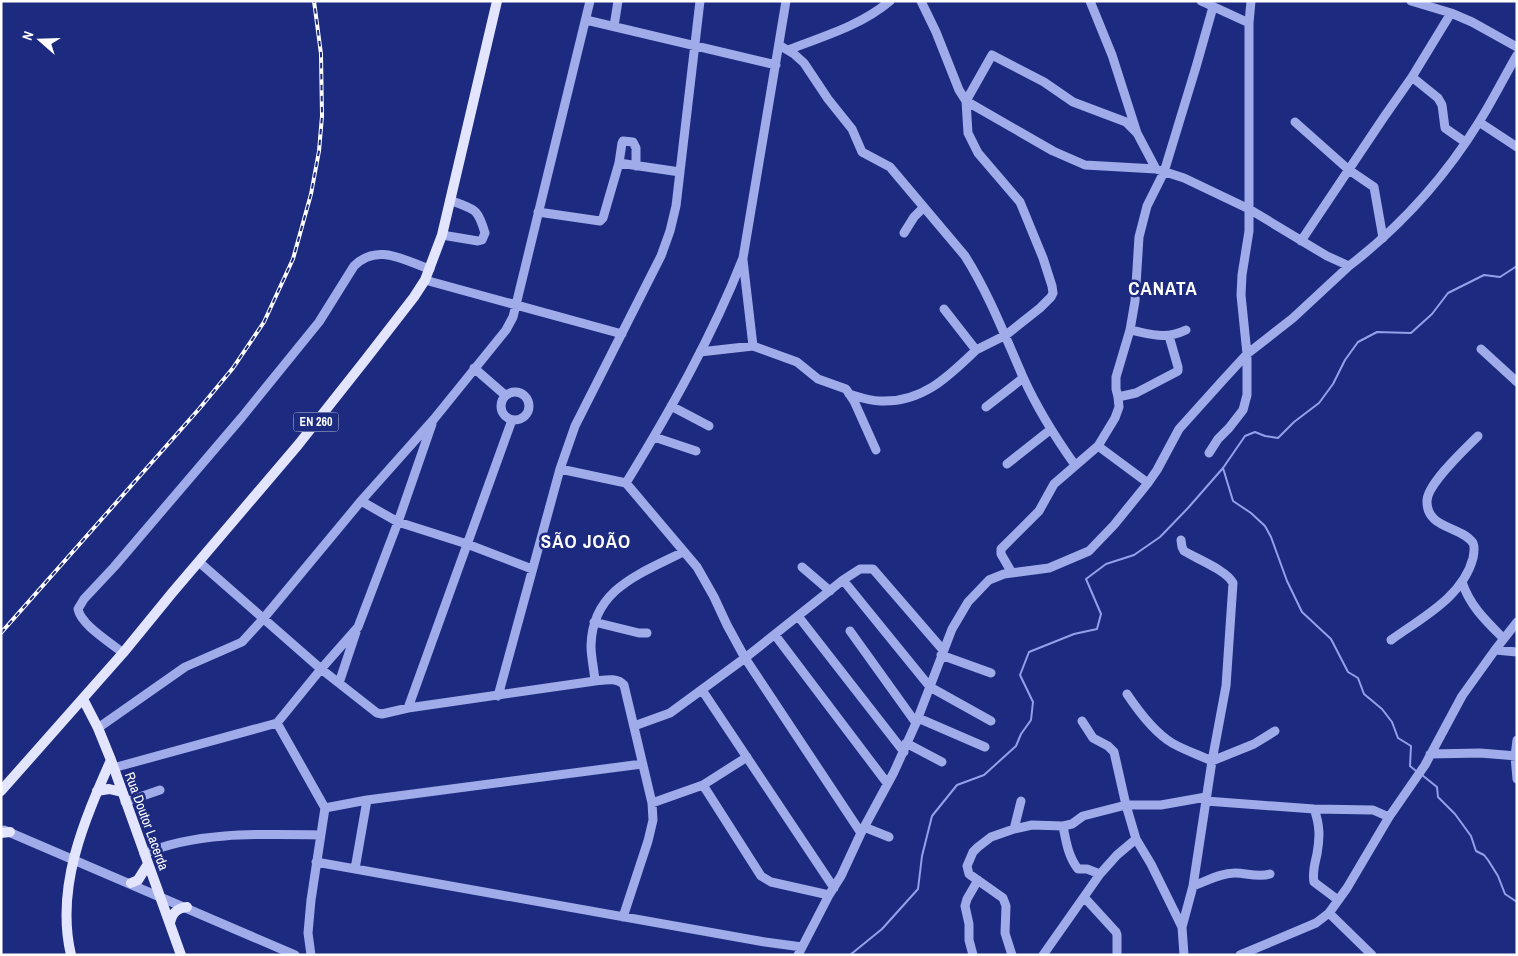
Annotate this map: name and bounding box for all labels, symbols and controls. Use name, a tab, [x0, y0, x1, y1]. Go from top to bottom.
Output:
north arrow	[15, 15, 65, 65]
text: N	[18, 29, 38, 43]
district label: CANATA	[1128, 275, 1198, 301]
road number: EN 260	[294, 412, 338, 432]
district label: SÃO JOÃO	[541, 528, 631, 554]
street label: Rua Doutor Lacerda	[121, 769, 173, 873]

